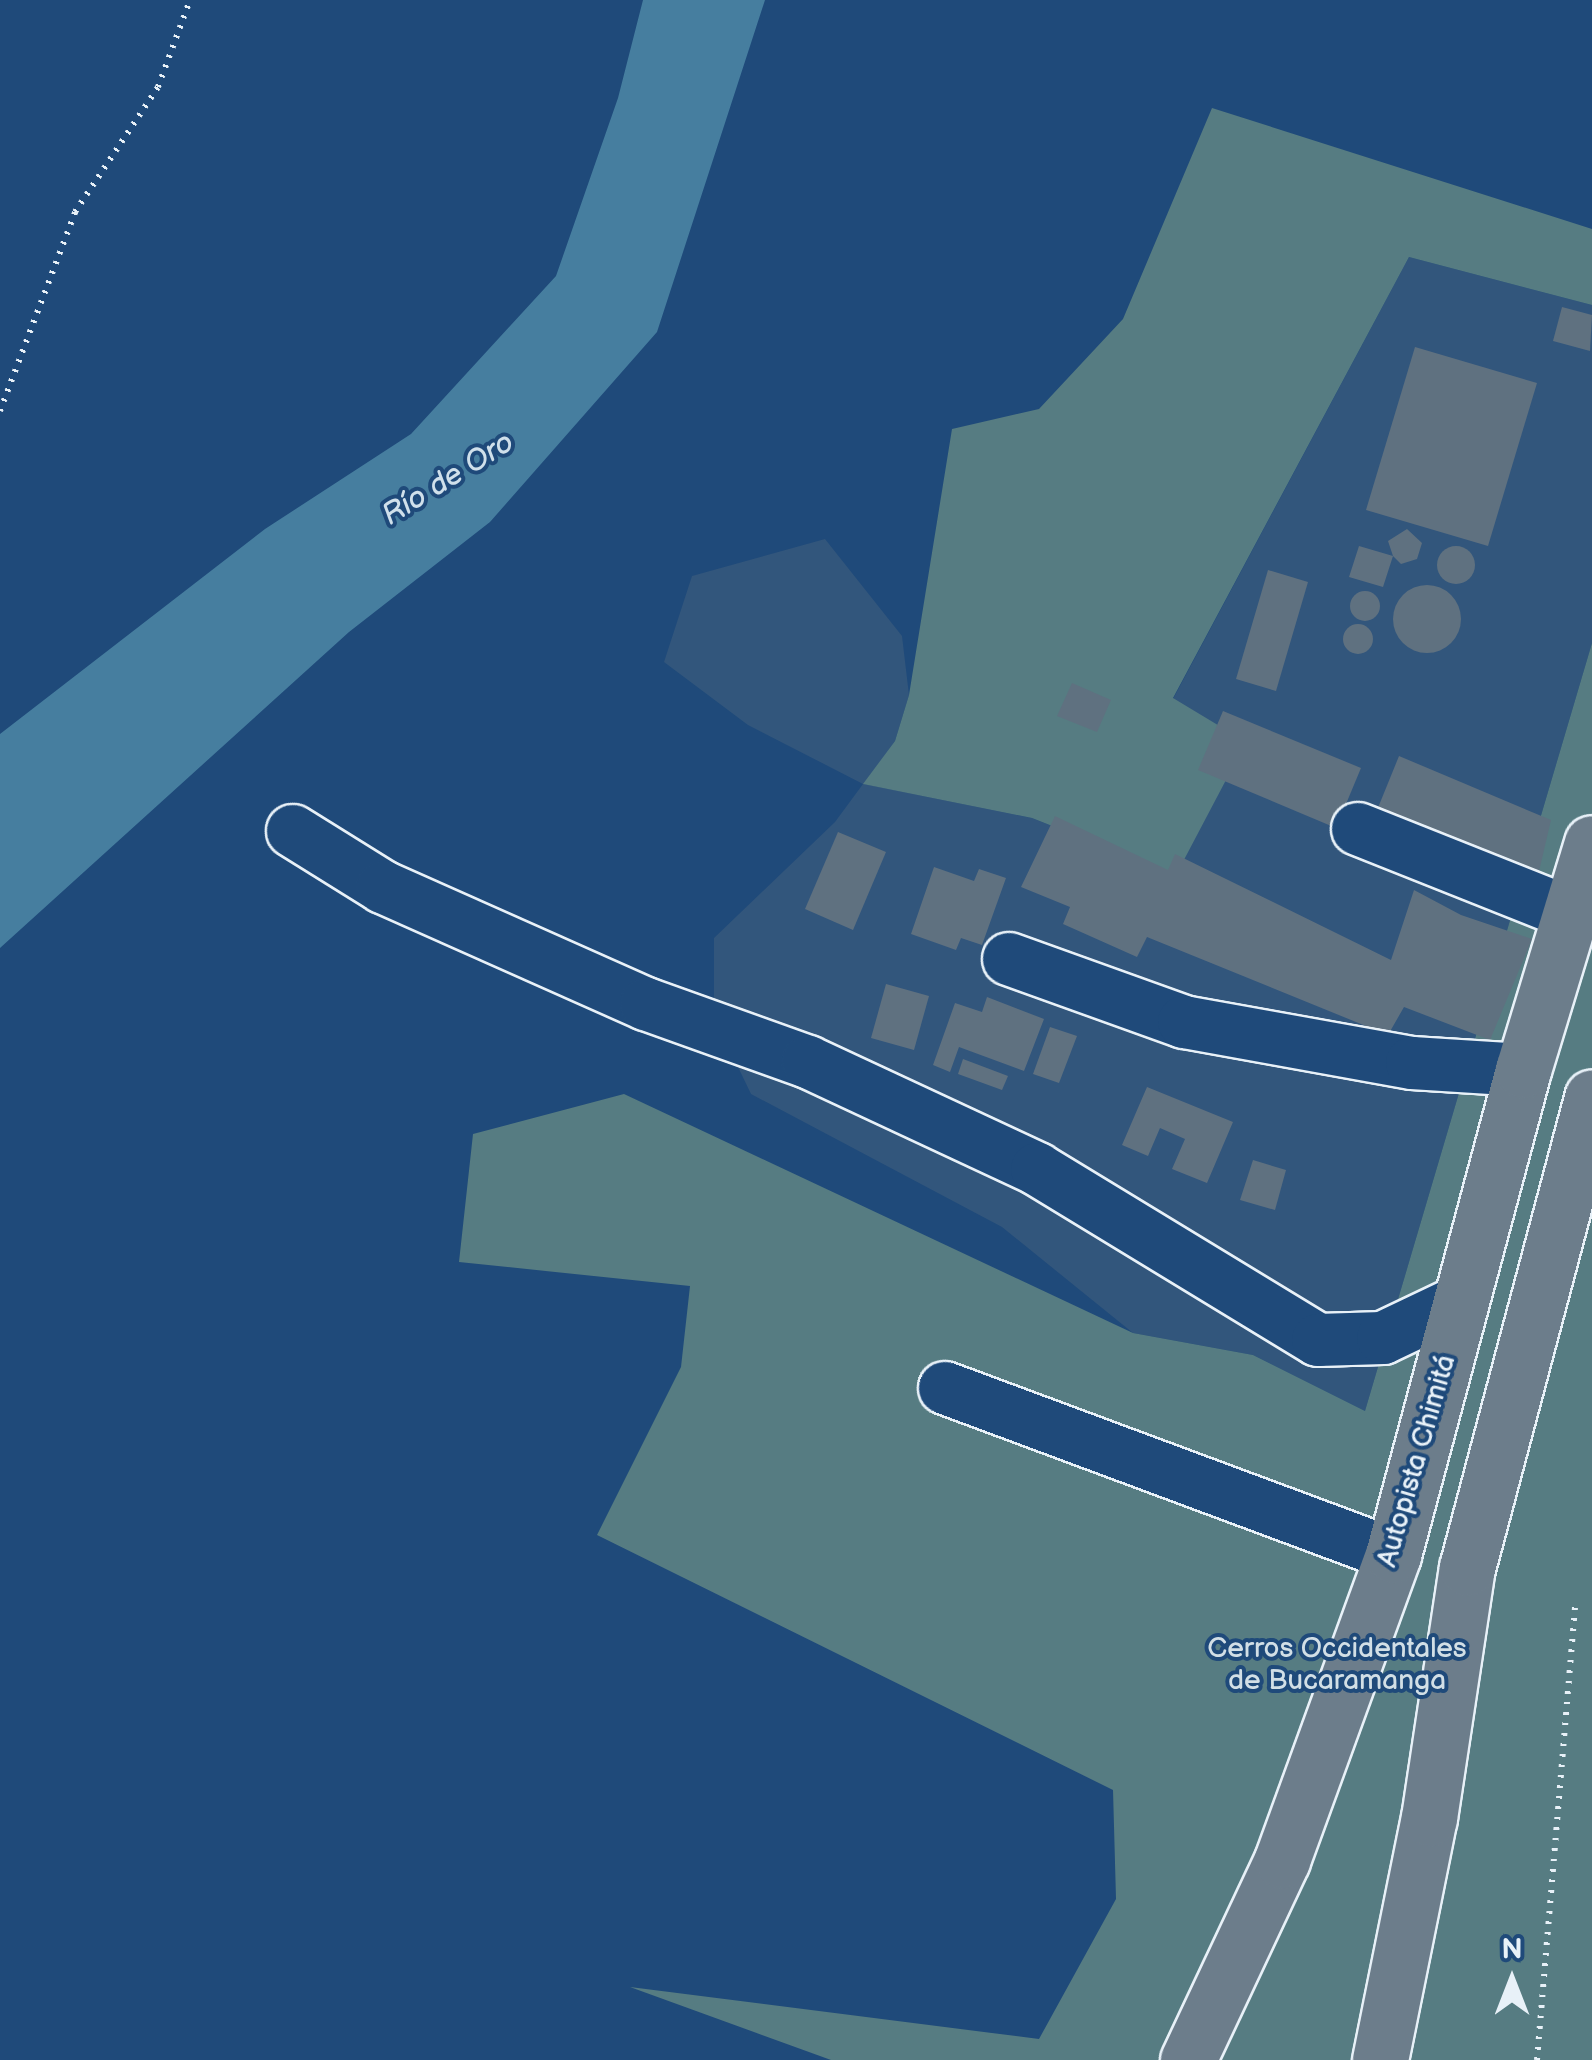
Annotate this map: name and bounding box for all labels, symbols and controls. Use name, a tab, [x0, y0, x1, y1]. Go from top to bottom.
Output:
water label: Río de Oro	[376, 424, 520, 534]
street label: Autopista Chimitá	[1371, 1351, 1463, 1571]
park label: Cerros Occidentales de Bucaramanga	[1207, 1632, 1467, 1698]
north arrow	[1462, 1930, 1562, 2030]
text: N	[1501, 1933, 1523, 1966]

